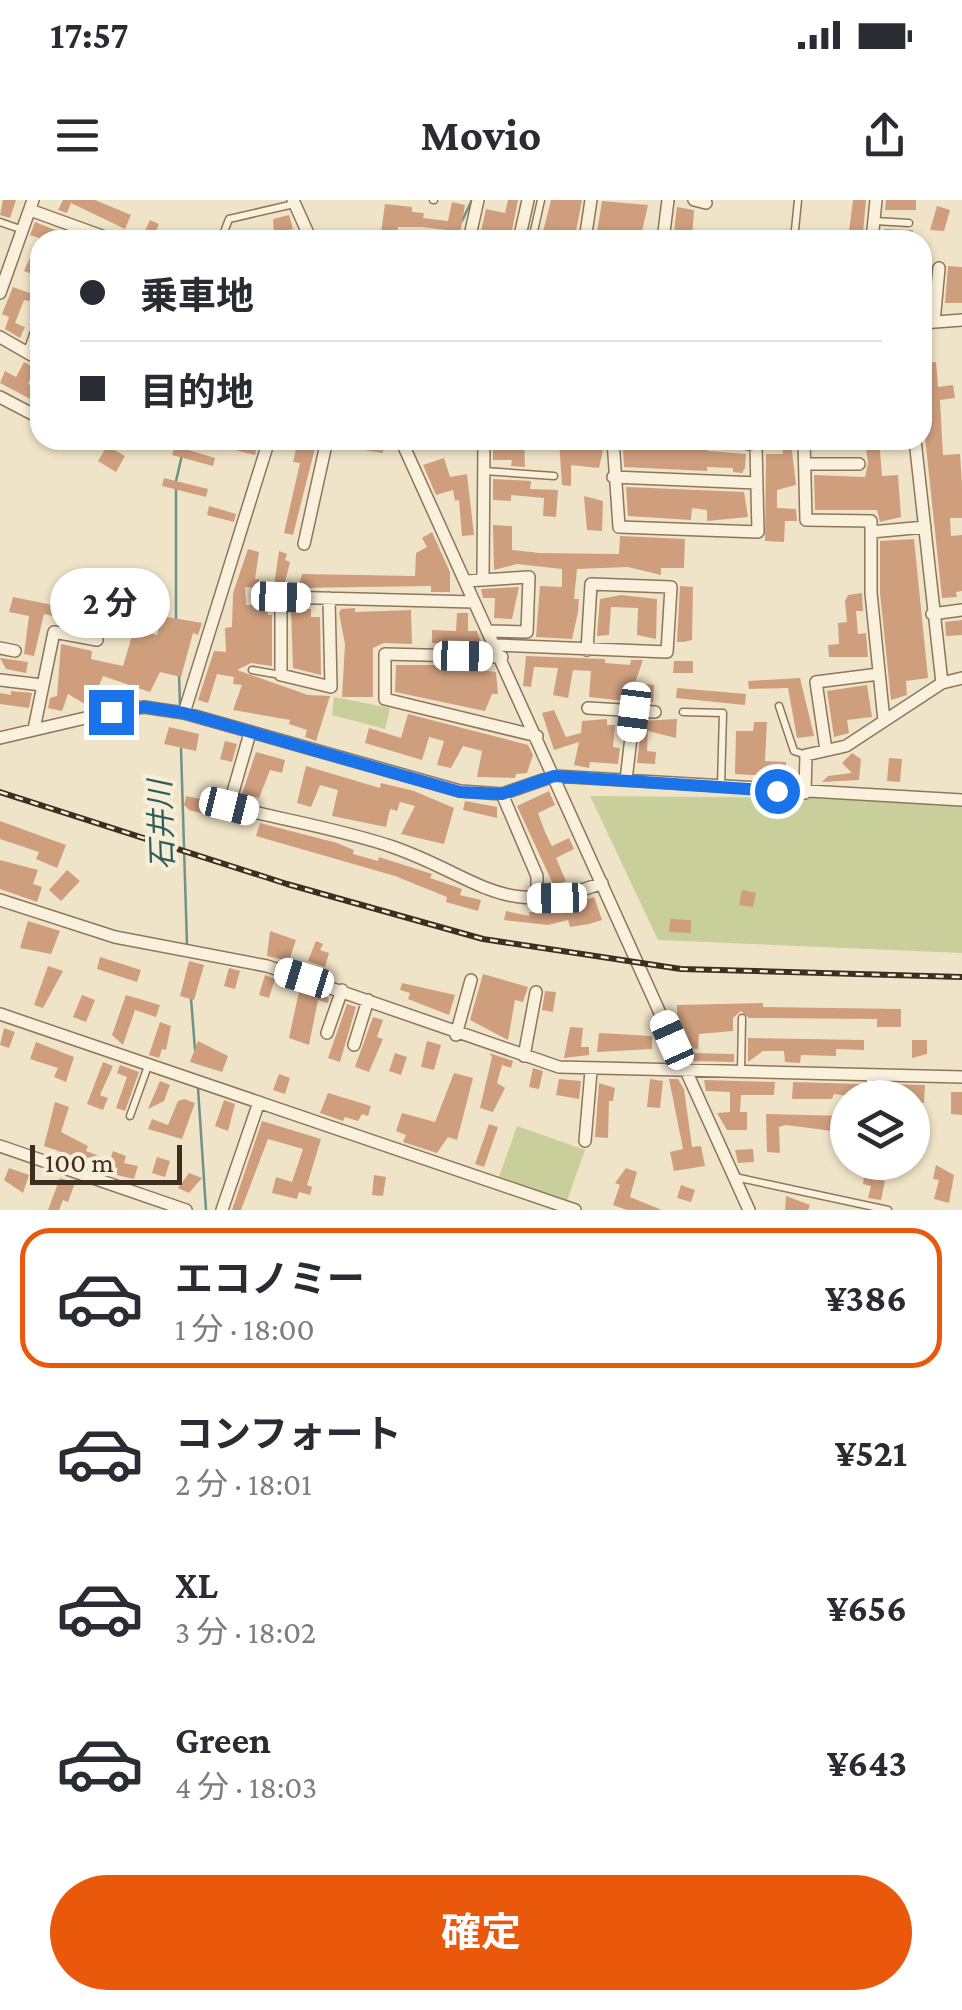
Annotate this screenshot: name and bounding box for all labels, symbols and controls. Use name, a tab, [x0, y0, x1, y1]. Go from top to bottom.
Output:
text: 17:57	[50, 14, 129, 56]
icon: menu	[50, 108, 105, 163]
icon: share	[857, 108, 912, 163]
text: Movio	[421, 110, 541, 160]
text: 乗車地	[140, 275, 254, 317]
text: 目的地	[140, 371, 254, 413]
callout: 2 分	[51, 567, 171, 637]
car	[250, 581, 312, 613]
text: 2 分	[83, 585, 137, 621]
car	[433, 640, 493, 672]
car	[615, 680, 653, 744]
route end	[89, 690, 134, 735]
route start	[755, 769, 800, 814]
water label: 石井川	[143, 776, 179, 871]
car	[196, 784, 262, 828]
car	[527, 882, 587, 914]
car	[271, 955, 337, 1001]
car	[646, 1006, 698, 1074]
map controls	[830, 1080, 930, 1180]
button: layers	[830, 1080, 930, 1180]
scale bar	[30, 1140, 182, 1184]
text: 100 m	[45, 1147, 114, 1178]
icon: car	[55, 1253, 145, 1343]
text: エコノミー	[175, 1258, 365, 1300]
text: ¥386	[825, 1277, 907, 1319]
text: 1 分 · 18:00	[175, 1311, 315, 1347]
icon: car	[55, 1408, 145, 1498]
text: コンフォート	[175, 1413, 402, 1455]
text: ¥521	[835, 1432, 907, 1474]
text: 2 分 · 18:01	[175, 1466, 312, 1502]
icon: car	[55, 1563, 145, 1653]
text: XL	[175, 1564, 218, 1606]
text: ¥656	[827, 1587, 907, 1629]
text: 3 分 · 18:02	[175, 1614, 316, 1650]
icon: car	[55, 1718, 145, 1808]
text: Green	[175, 1719, 271, 1761]
text: ¥643	[827, 1742, 907, 1784]
text: 4 分 · 18:03	[175, 1769, 317, 1805]
button: 確定	[50, 1875, 912, 1990]

